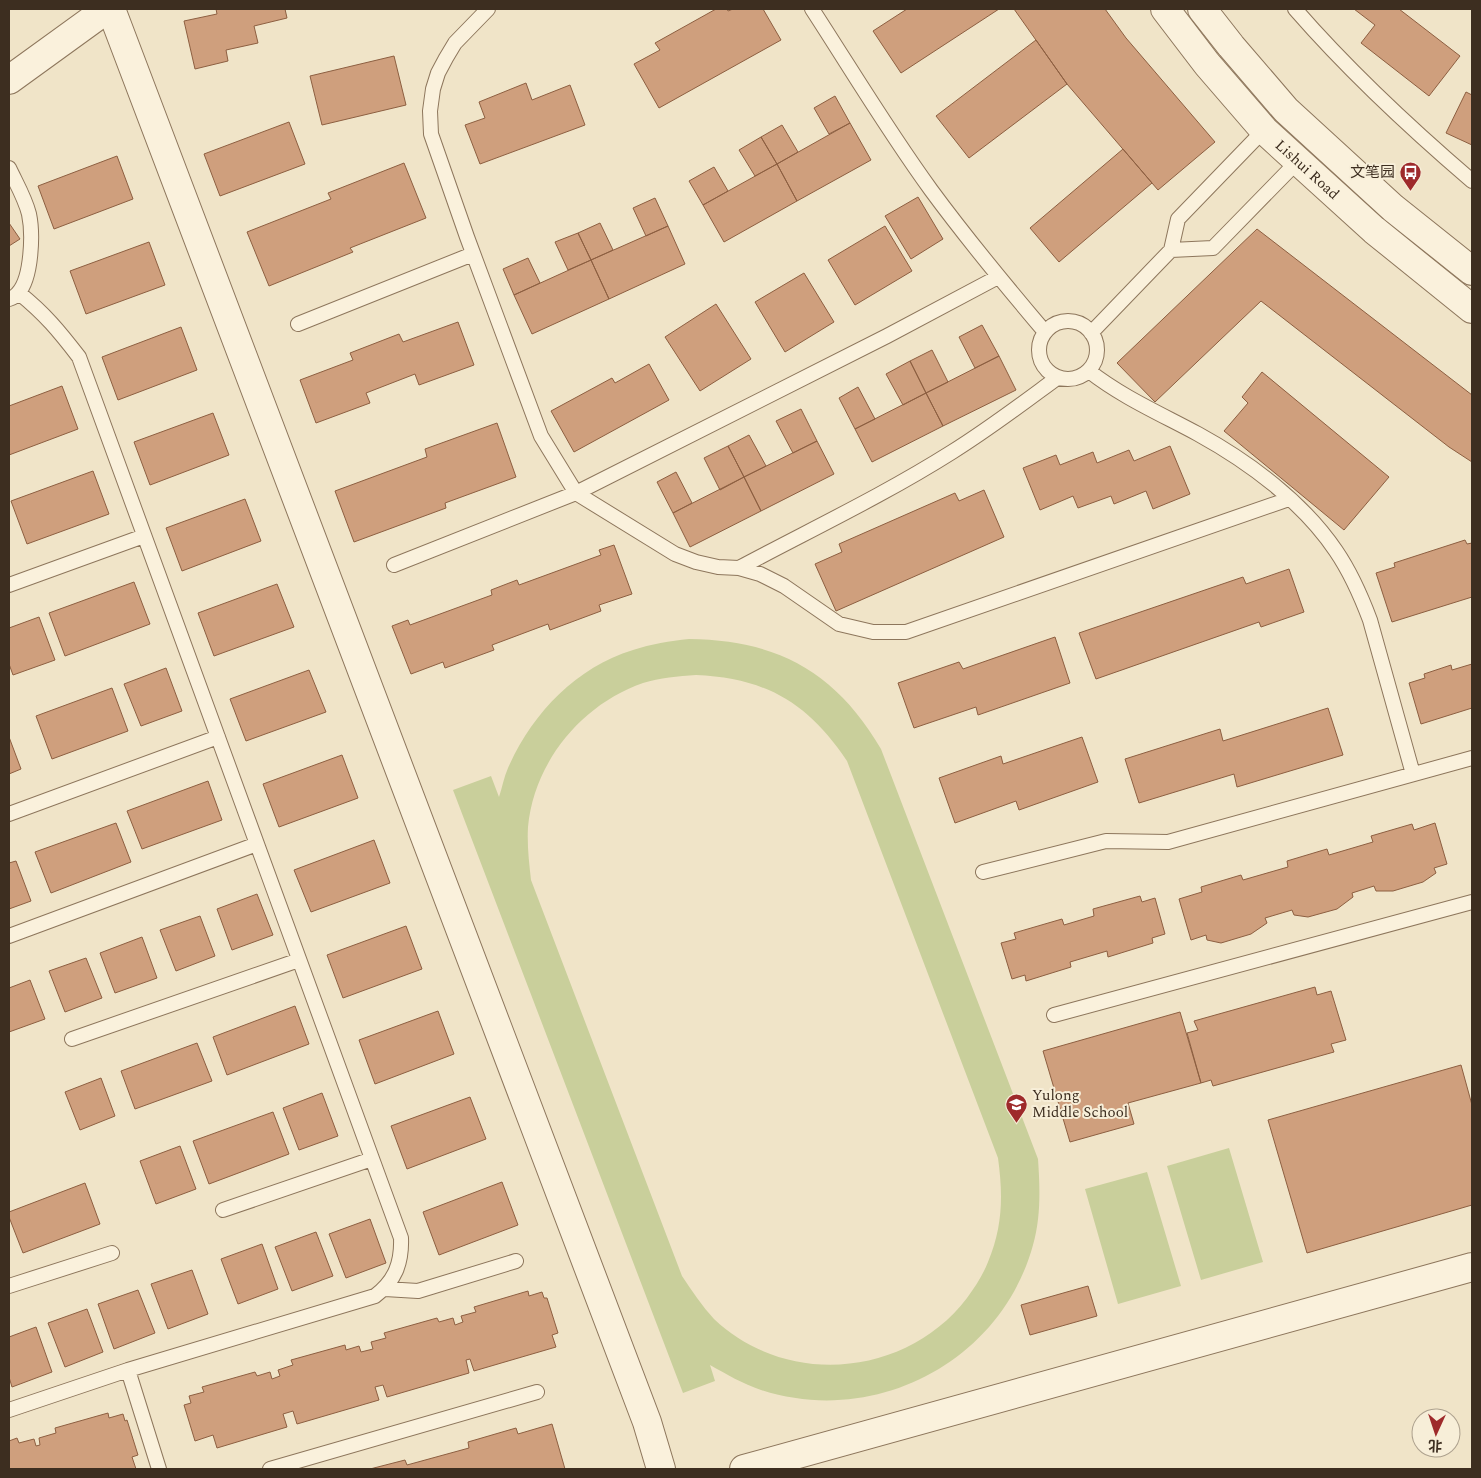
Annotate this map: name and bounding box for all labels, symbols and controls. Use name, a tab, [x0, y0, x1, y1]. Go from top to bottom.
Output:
street label: Lishui Road	[1270, 134, 1344, 205]
bus stop icon: 文笔园	[1399, 160, 1423, 191]
place label: 文笔园	[1350, 161, 1395, 184]
place label: Yulong Middle School	[1032, 1084, 1128, 1124]
school or university icon: Yulong Middle School	[1004, 1092, 1028, 1123]
north arrow	[1411, 1408, 1461, 1458]
text: 北	[1428, 1435, 1443, 1456]

